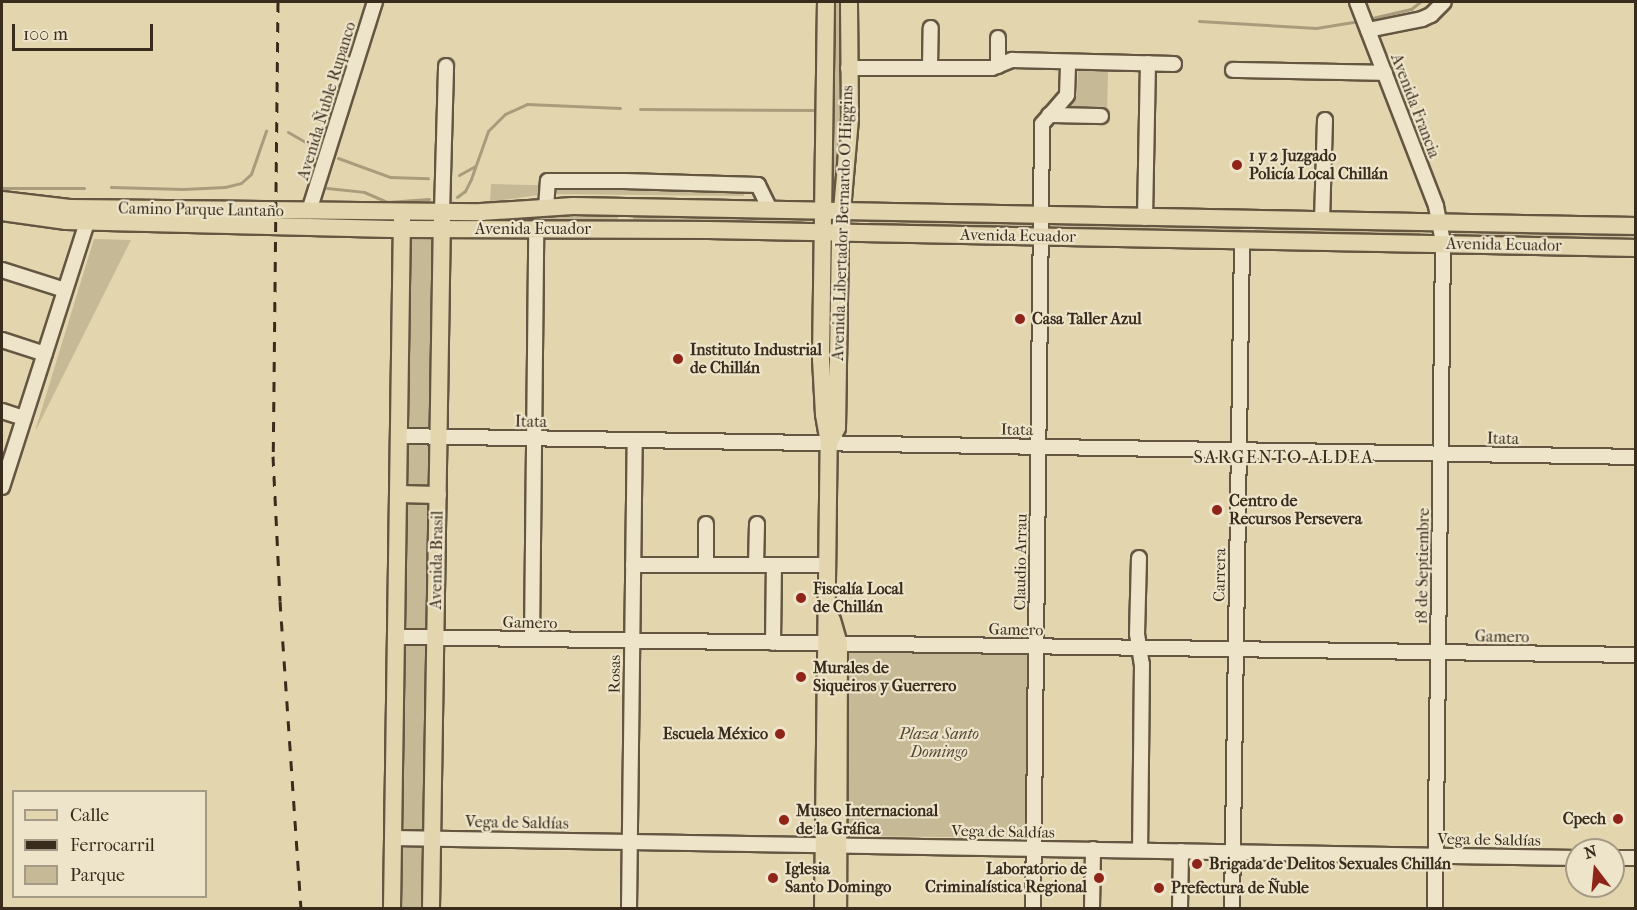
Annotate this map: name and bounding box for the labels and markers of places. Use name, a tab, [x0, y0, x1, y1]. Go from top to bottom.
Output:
place label: 1 y 2 Juzgado Policía Local Chillán	[1249, 146, 1388, 184]
marker: 1 y 2 Juzgado Policía Local Chillán	[1230, 158, 1244, 172]
place label: Casa Taller Azul	[1032, 309, 1142, 329]
marker: Casa Taller Azul	[1013, 312, 1027, 326]
place label: Instituto Industrial de Chillán	[690, 340, 822, 378]
marker: Instituto Industrial de Chillán	[671, 352, 685, 366]
place label: Centro de Recursos Persevera	[1229, 491, 1362, 529]
marker: Centro de Recursos Persevera	[1210, 503, 1224, 517]
place label: Fiscalía Local de Chillán	[813, 579, 903, 617]
marker: Fiscalía Local de Chillán	[794, 591, 808, 605]
place label: Murales de Siqueiros y Guerrero	[813, 658, 956, 696]
marker: Murales de Siqueiros y Guerrero	[794, 670, 808, 684]
place label: Escuela México	[663, 724, 768, 744]
marker: Escuela México	[773, 727, 787, 741]
place label: Museo Internacional de la Gráfica	[796, 801, 938, 839]
place label: Cpech	[1563, 809, 1606, 829]
marker: Cpech	[1611, 812, 1625, 826]
marker: Museo Internacional de la Gráfica	[777, 813, 791, 827]
place label: Brigada de Delitos Sexuales Chillán	[1209, 854, 1451, 874]
marker: Brigada de Delitos Sexuales Chillán	[1190, 857, 1204, 871]
place label: Iglesia Santo Domingo	[785, 859, 891, 897]
place label: Laboratorio de Criminalística Regional	[925, 859, 1087, 897]
marker: Iglesia Santo Domingo	[766, 871, 780, 885]
marker: Laboratorio de Criminalística Regional	[1092, 871, 1106, 885]
place label: Prefectura de Ñuble	[1171, 878, 1309, 898]
marker: Prefectura de Ñuble	[1152, 881, 1166, 895]

